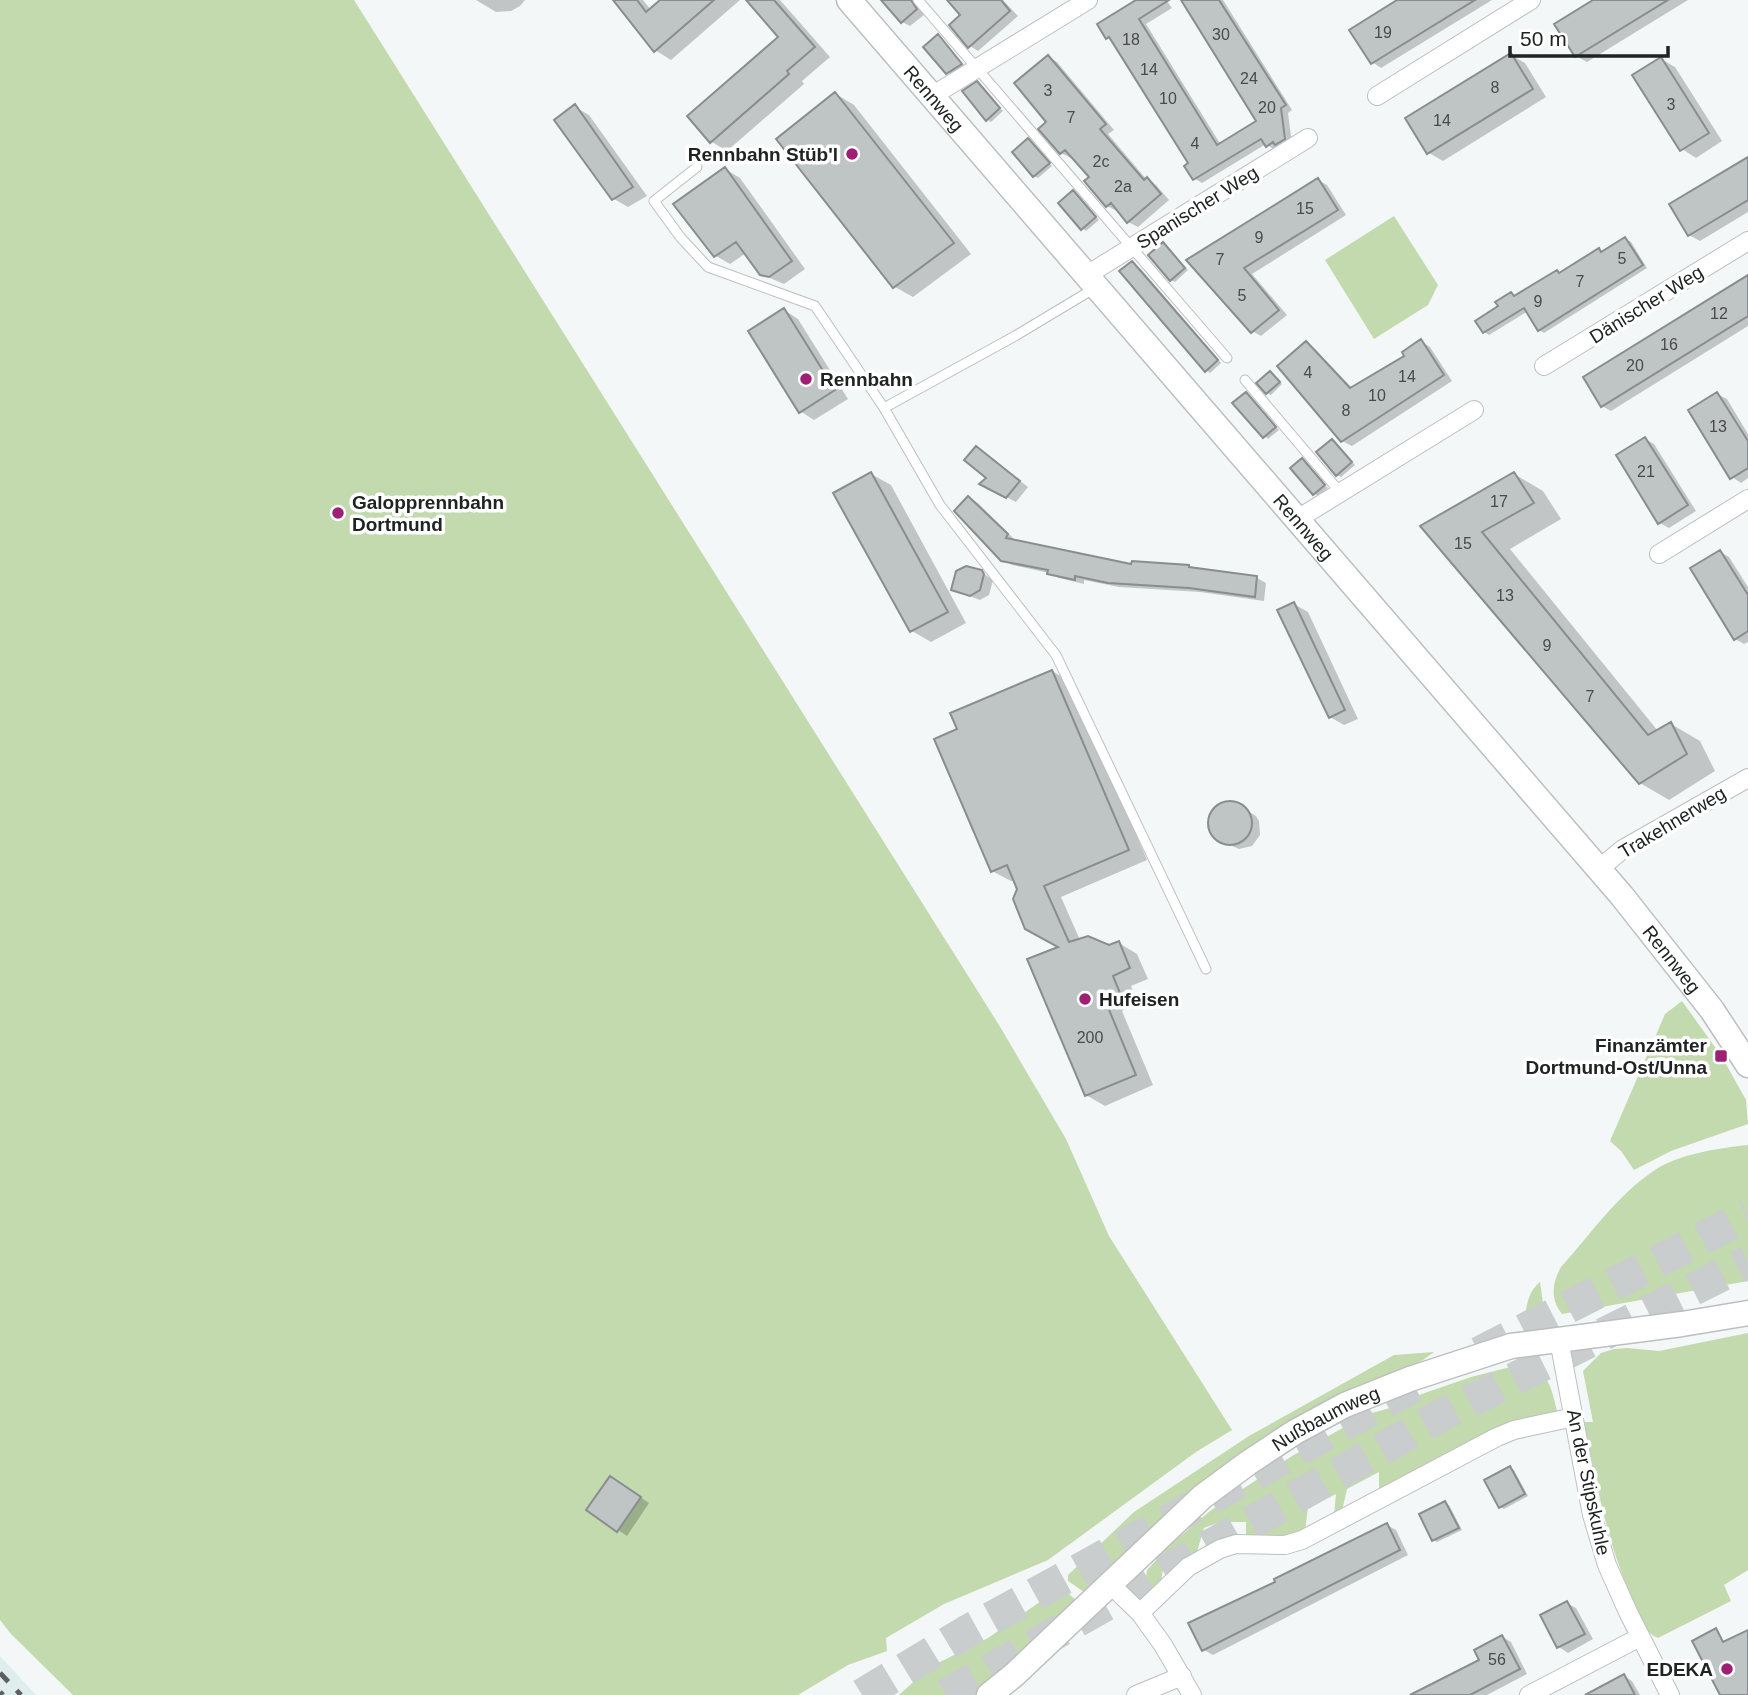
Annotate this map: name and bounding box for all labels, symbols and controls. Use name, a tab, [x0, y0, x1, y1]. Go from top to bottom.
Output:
scale bar	[1510, 14, 1668, 58]
house number: 19	[1374, 24, 1392, 41]
house number: 30	[1212, 26, 1230, 43]
text: 50 m	[1520, 27, 1567, 50]
house number: 18	[1122, 31, 1140, 48]
street label: Rennweg	[899, 61, 968, 136]
house number: 14	[1140, 61, 1158, 78]
house number: 24	[1240, 70, 1258, 87]
house number: 8	[1491, 79, 1500, 96]
house number: 3	[1044, 82, 1053, 99]
house number: 10	[1159, 90, 1177, 107]
house number: 3	[1667, 96, 1676, 113]
house number: 20	[1258, 99, 1276, 116]
house number: 7	[1067, 109, 1076, 126]
house number: 14	[1433, 112, 1451, 129]
house number: 4	[1191, 135, 1200, 152]
place label: Rennbahn Stüb'l	[688, 144, 838, 165]
marker: Rennbahn Stüb'l	[844, 146, 860, 162]
house number: 2c	[1093, 153, 1109, 170]
street label: Spanischer Weg	[1133, 162, 1262, 253]
house number: 2a	[1114, 178, 1132, 195]
house number: 15	[1296, 200, 1314, 217]
house number: 9	[1255, 229, 1264, 246]
house number: 5	[1618, 250, 1627, 267]
house number: 7	[1216, 251, 1225, 268]
street label: Dänischer Weg	[1586, 261, 1707, 348]
house number: 7	[1576, 273, 1585, 290]
house number: 5	[1238, 287, 1247, 304]
house number: 9	[1534, 293, 1543, 310]
house number: 12	[1710, 305, 1728, 322]
house number: 16	[1660, 336, 1678, 353]
house number: 20	[1626, 357, 1644, 374]
house number: 4	[1304, 364, 1313, 381]
house number: 14	[1398, 368, 1416, 385]
place label: Rennbahn	[820, 369, 913, 390]
marker: Rennbahn	[798, 371, 814, 387]
house number: 10	[1368, 387, 1386, 404]
house number: 8	[1342, 402, 1351, 419]
house number: 13	[1709, 418, 1727, 435]
house number: 21	[1637, 463, 1655, 480]
street label: Rennweg	[1269, 490, 1337, 565]
place label: Galopprennbahn Dortmund	[352, 492, 504, 535]
house number: 17	[1490, 493, 1508, 510]
marker: Galopprennbahn Dortmund	[330, 505, 346, 521]
house number: 15	[1454, 535, 1472, 552]
house number: 13	[1496, 587, 1514, 604]
house number: 9	[1543, 637, 1552, 654]
house number: 7	[1586, 688, 1595, 705]
street label: Trakehnerweg	[1615, 782, 1729, 863]
street label: Rennweg	[1638, 922, 1705, 998]
place label: Hufeisen	[1099, 989, 1179, 1010]
marker: Hufeisen	[1077, 991, 1093, 1007]
house number: 200	[1077, 1029, 1103, 1046]
place label: Finanzämter Dortmund-Ost/Unna	[1525, 1035, 1708, 1078]
marker: Finanzämter Dortmund-Ost/Unna	[1713, 1048, 1729, 1064]
street label: Nußbaumweg	[1268, 1382, 1382, 1455]
street label: An der Stipskuhle	[1563, 1407, 1614, 1557]
house number: 56	[1488, 1651, 1506, 1668]
place label: EDEKA	[1646, 1659, 1713, 1680]
marker: EDEKA	[1719, 1661, 1735, 1677]

